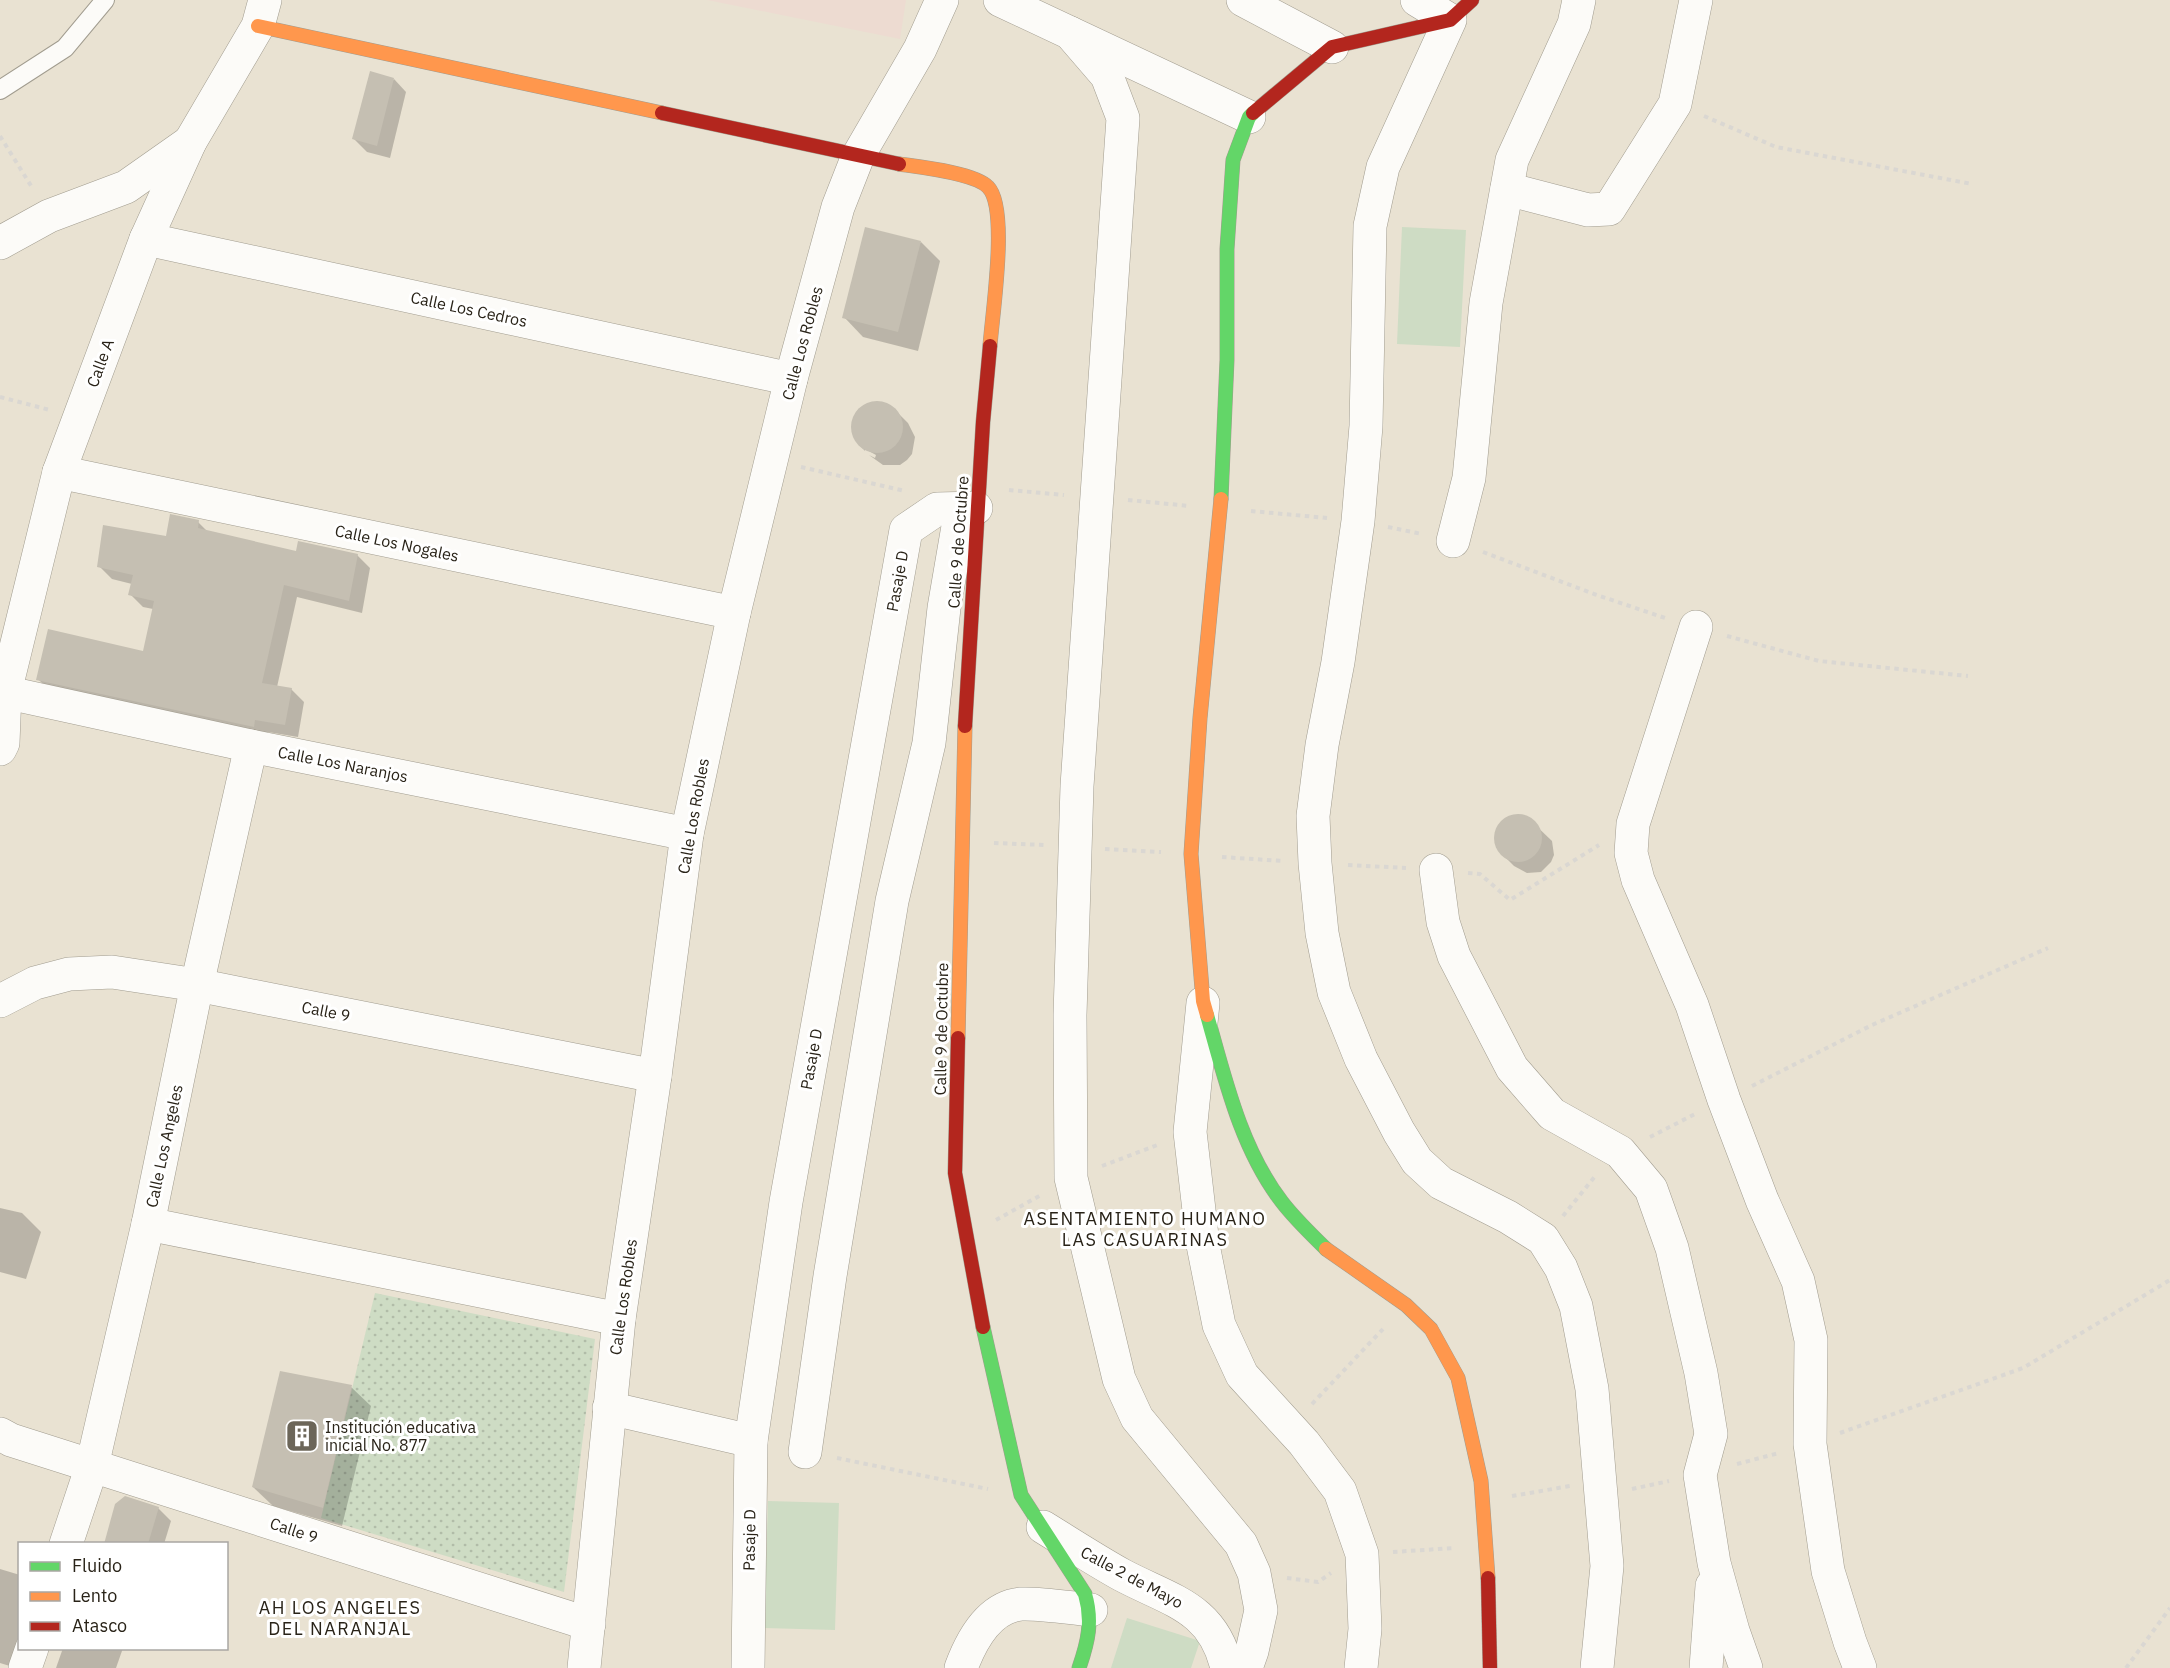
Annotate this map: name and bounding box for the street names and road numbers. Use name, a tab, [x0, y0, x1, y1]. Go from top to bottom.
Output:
street label: Calle Los Robles	[777, 284, 827, 402]
street label: Calle Los Cedros	[409, 287, 529, 331]
street label: Calle A	[82, 336, 118, 390]
street label: Calle 9 de Octubre	[943, 475, 973, 609]
street label: Calle Los Nogales	[333, 520, 461, 566]
street label: Pasaje D	[882, 549, 912, 613]
street label: Calle Los Naranjos	[276, 742, 410, 786]
street label: Calle Los Robles	[673, 757, 713, 875]
street label: Calle 9 de Octubre	[930, 962, 952, 1096]
street label: Calle 9	[300, 996, 352, 1026]
street label: Pasaje D	[796, 1027, 826, 1091]
street label: Calle Los Angeles	[141, 1083, 187, 1209]
street label: Calle Los Robles	[605, 1238, 641, 1356]
street label: Pasaje D	[738, 1509, 760, 1571]
street label: Calle 9	[267, 1513, 321, 1547]
street label: Calle 2 de Mayo	[1077, 1542, 1187, 1612]

